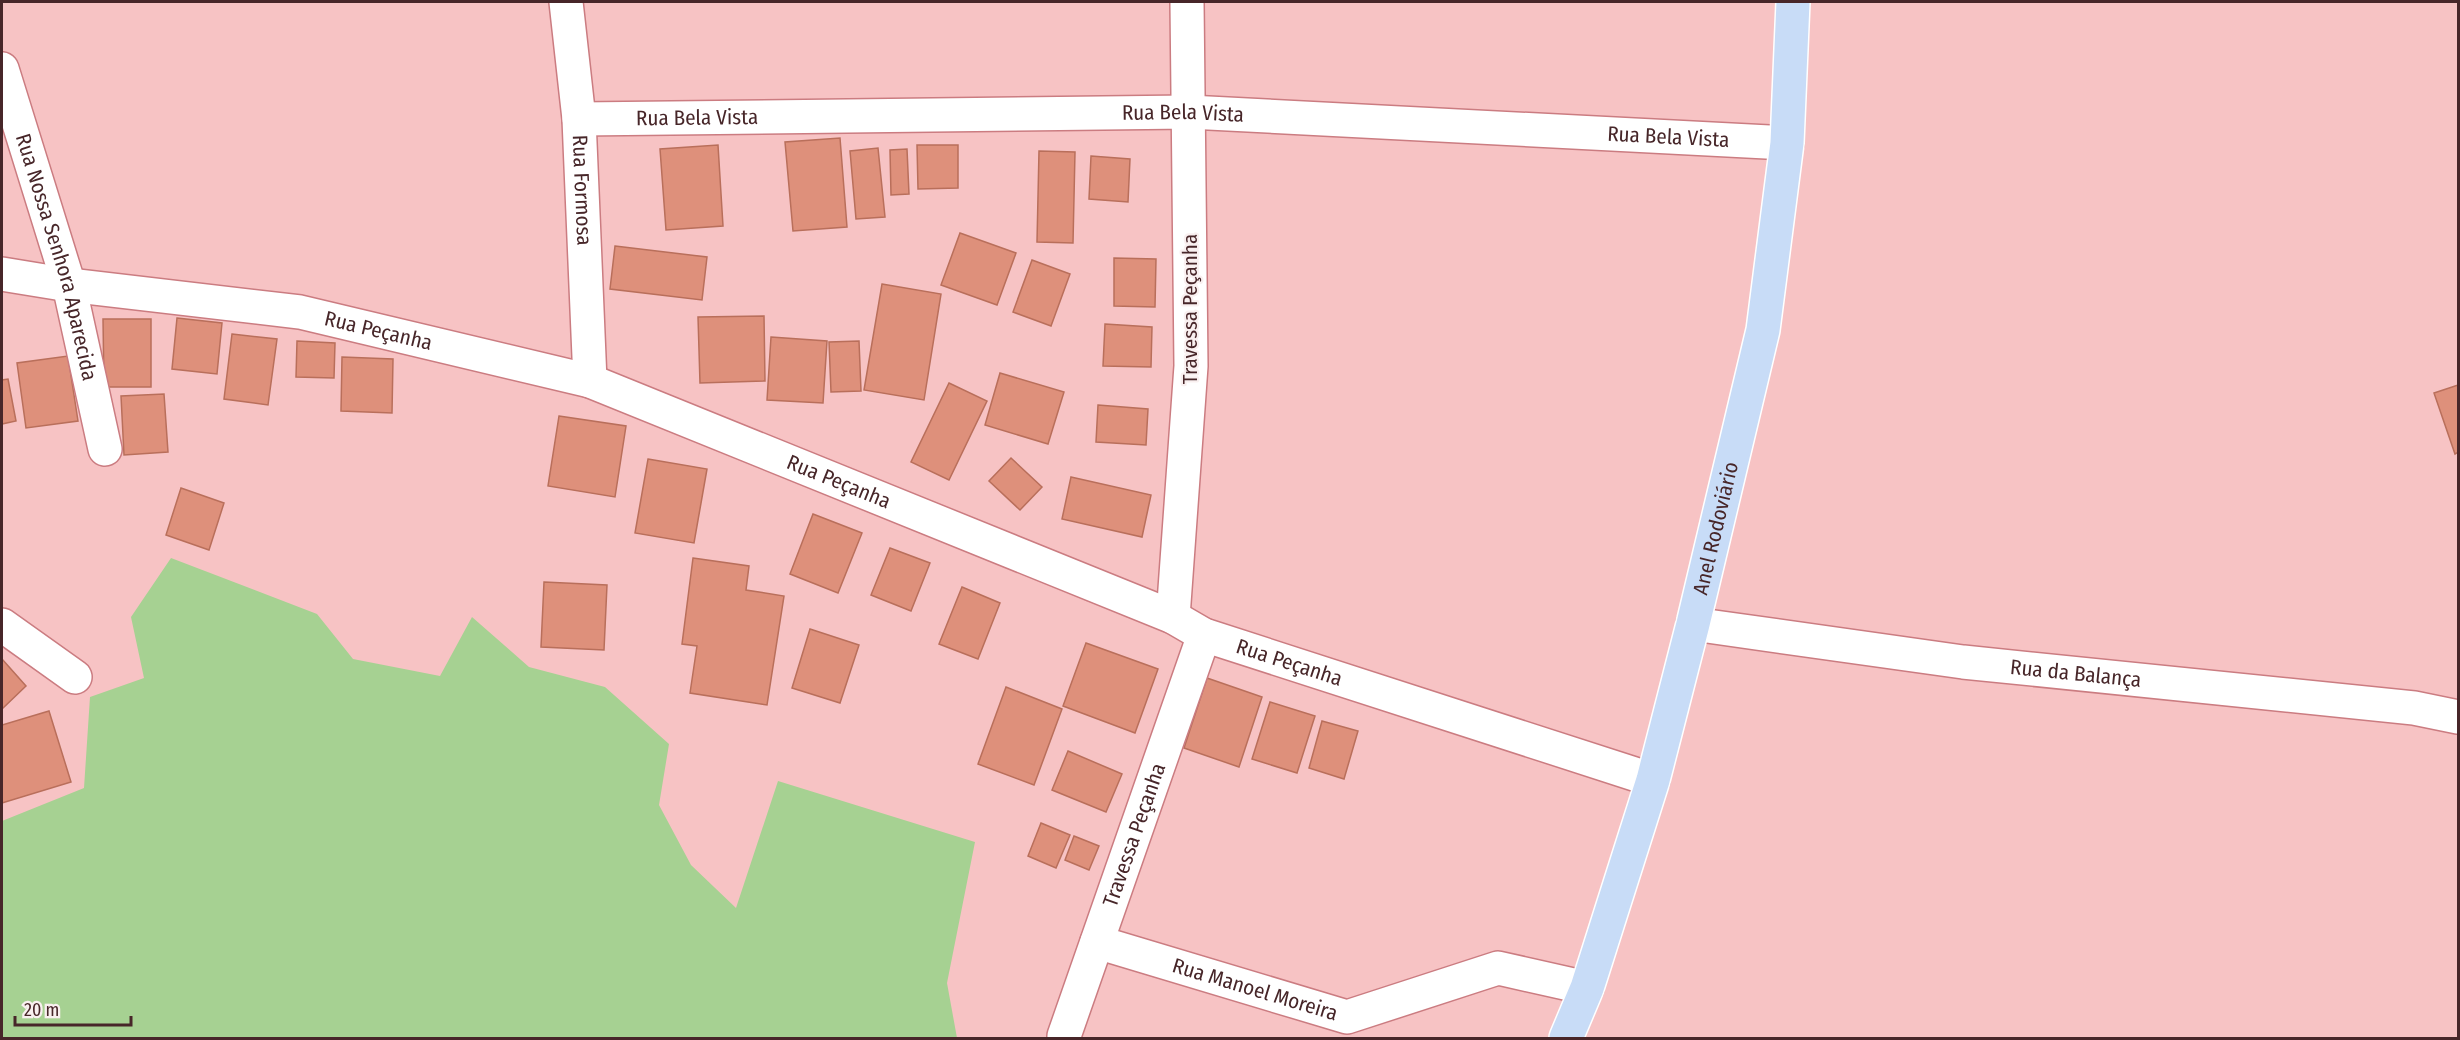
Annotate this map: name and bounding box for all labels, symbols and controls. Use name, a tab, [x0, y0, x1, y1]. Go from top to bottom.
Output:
street label: Rua Bela Vista	[1122, 99, 1245, 128]
street label: Rua Bela Vista	[636, 104, 758, 131]
street label: Rua Bela Vista	[1607, 121, 1730, 153]
street label: Rua Nossa Senhora Aparecida	[10, 130, 103, 383]
street label: Rua Formosa	[567, 134, 597, 246]
street label: Travessa Peçanha	[1177, 234, 1203, 384]
street label: Rua Peçanha	[322, 305, 435, 356]
street label: Rua Peçanha	[783, 449, 895, 514]
street label: Anel Rodoviário	[1687, 459, 1744, 597]
street label: Rua Peçanha	[1233, 633, 1346, 692]
street label: Rua da Balança	[2009, 654, 2143, 693]
street label: Travessa Peçanha	[1097, 760, 1171, 910]
street label: Rua Manoel Moreira	[1169, 952, 1341, 1026]
scale bar	[15, 989, 130, 1027]
text: 20 m	[24, 999, 59, 1021]

